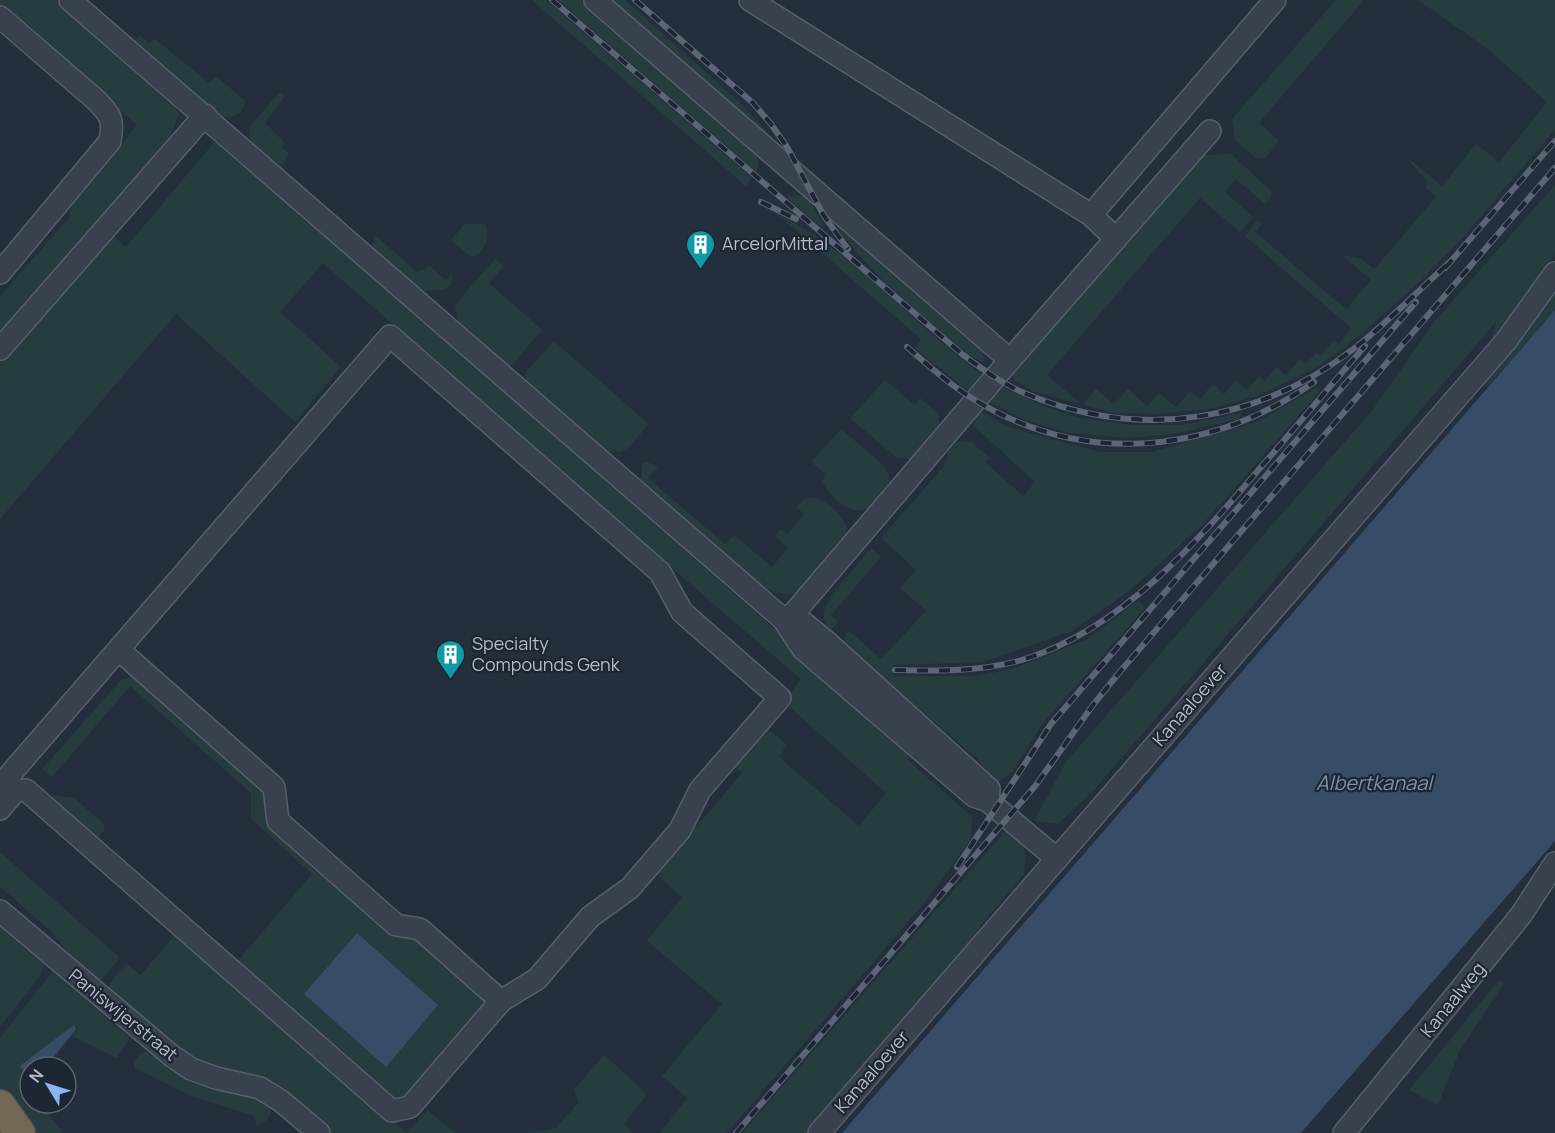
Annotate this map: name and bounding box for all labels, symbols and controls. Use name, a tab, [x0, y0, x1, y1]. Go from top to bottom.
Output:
building icon: ArcelorMittal	[685, 228, 717, 270]
place label: ArcelorMittal	[722, 231, 828, 255]
place label: Specialty Compounds Genk	[472, 631, 621, 676]
building icon: Specialty Compounds Genk	[435, 638, 467, 680]
street label: Kanaaloever	[1147, 658, 1232, 751]
water label: Albertkanaal	[1316, 769, 1434, 796]
street label: Kanaalweg	[1415, 957, 1490, 1042]
street label: Paniswijerstraat	[64, 963, 183, 1066]
street label: Kanaaloever	[829, 1025, 914, 1118]
north arrow	[18, 1055, 78, 1115]
text: N	[24, 1064, 48, 1087]

